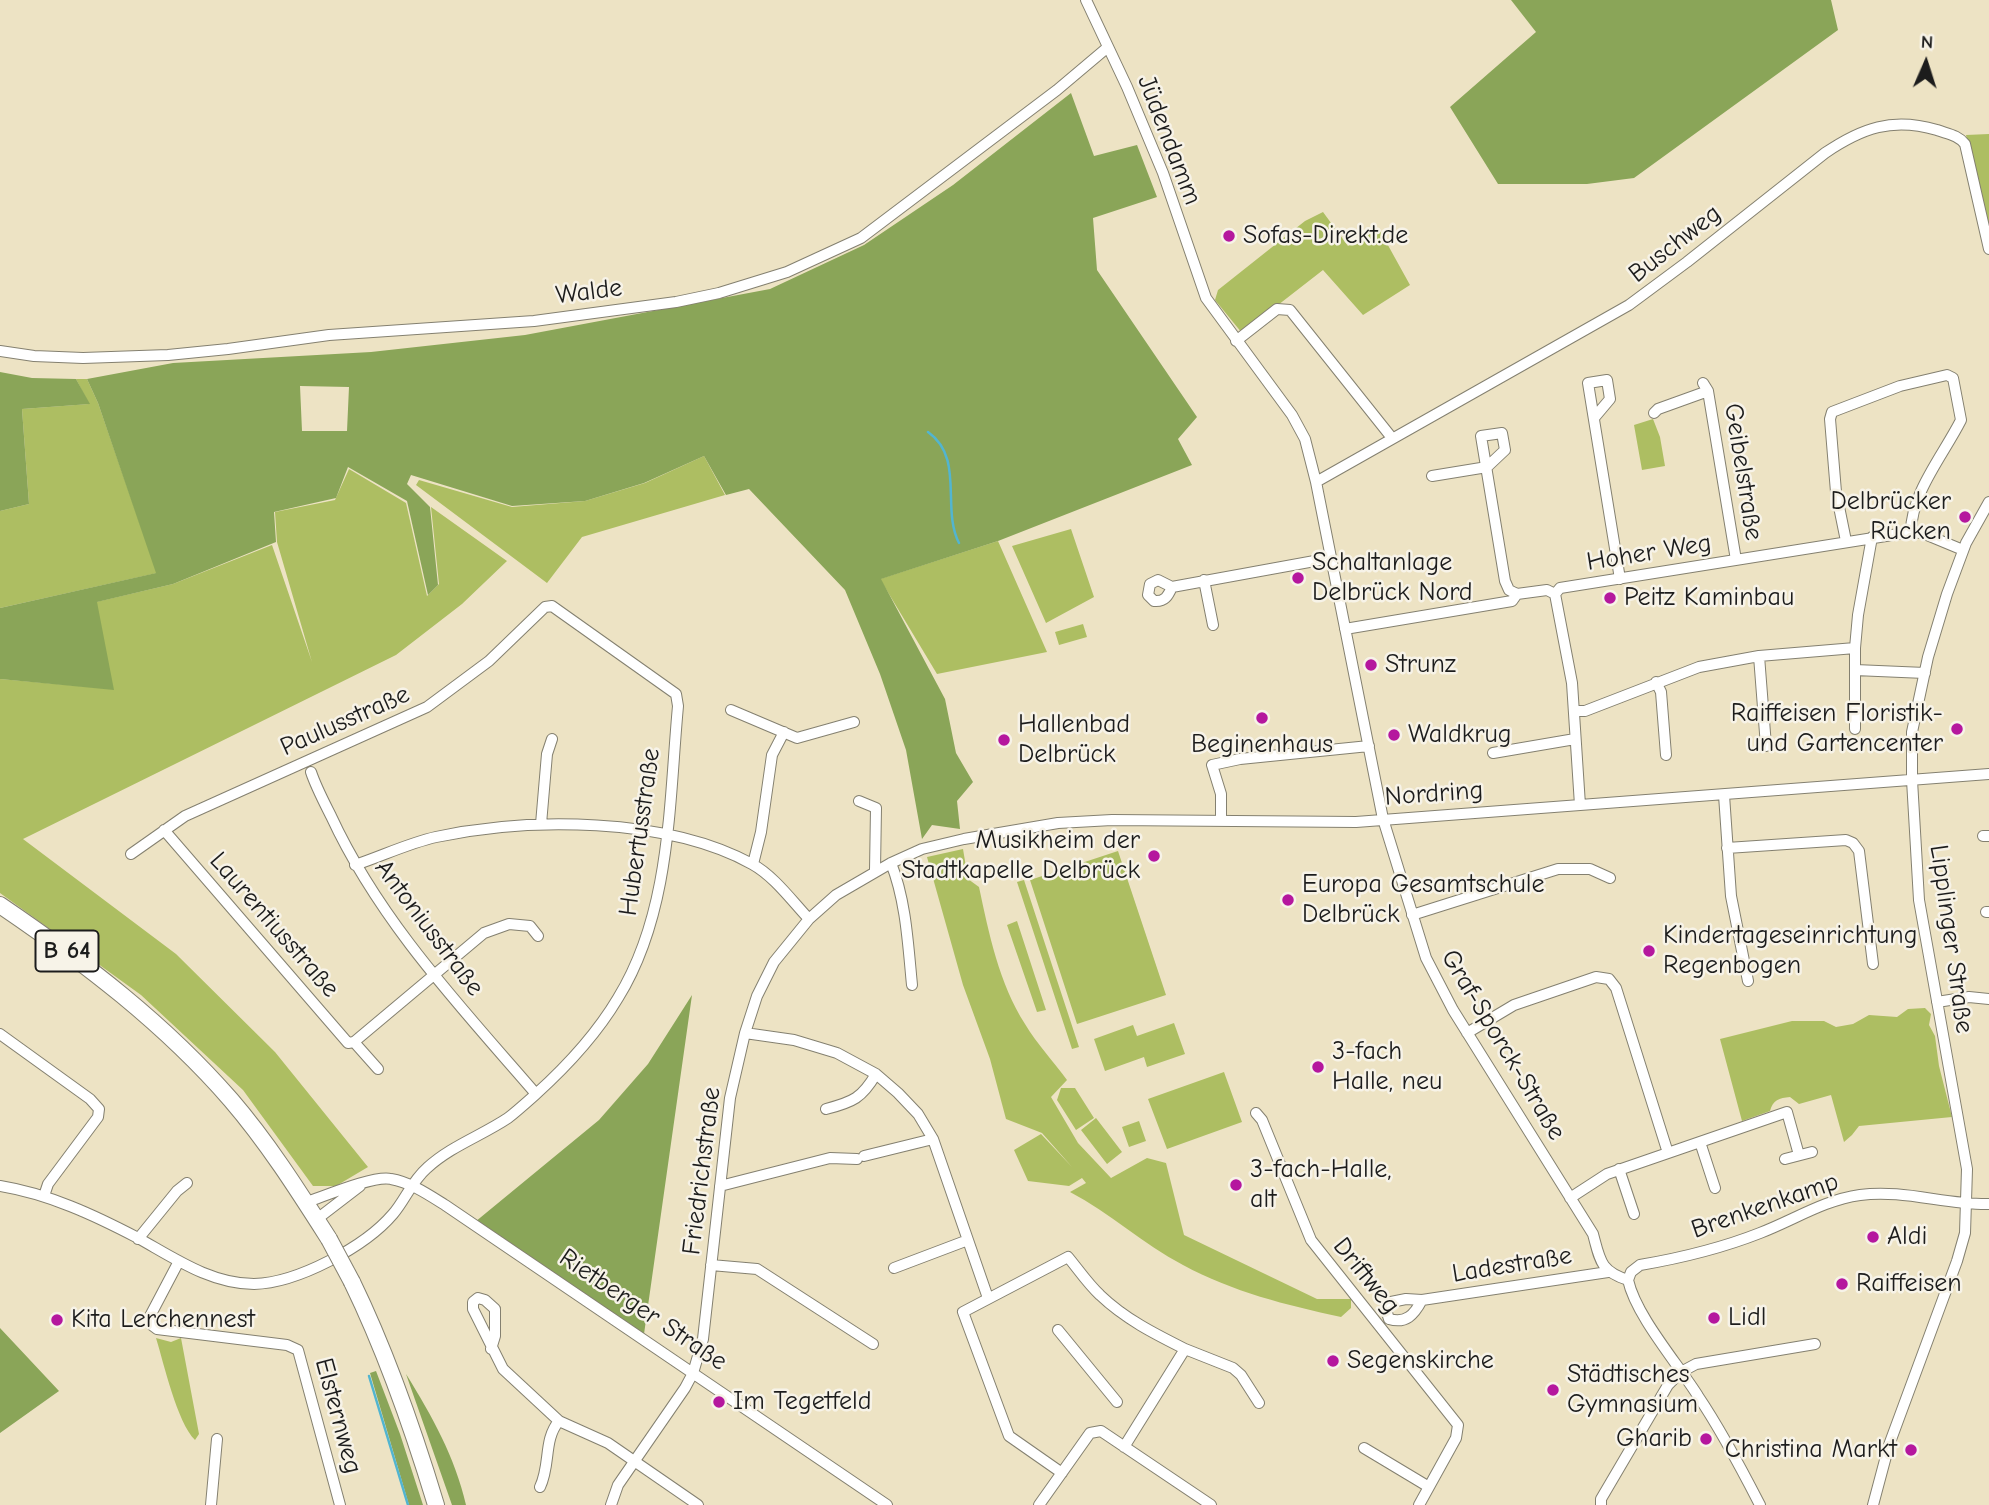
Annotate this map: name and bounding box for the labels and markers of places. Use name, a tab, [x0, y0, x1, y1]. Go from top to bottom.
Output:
place label: Sofas-Direkt.de	[1243, 220, 1408, 252]
marker: Sofas-Direkt.de	[1221, 228, 1237, 244]
place label: Delbrücker Rücken	[1830, 486, 1951, 548]
marker: Delbrücker Rücken	[1957, 509, 1973, 525]
place label: Schaltanlage Delbrück Nord	[1312, 547, 1473, 608]
marker: Schaltanlage Delbrück Nord	[1290, 570, 1306, 586]
place label: Peitz Kaminbau	[1624, 582, 1794, 614]
marker: Peitz Kaminbau	[1602, 590, 1618, 606]
place label: Strunz	[1385, 649, 1456, 681]
marker: Strunz	[1363, 657, 1379, 673]
place label: Raiffeisen Floristik- und Gartencenter	[1731, 698, 1943, 760]
place label: Hallenbad Delbrück	[1018, 709, 1130, 770]
marker: Beginenhaus	[1254, 710, 1270, 726]
place label: Waldkrug	[1408, 719, 1512, 751]
marker: Raiffeisen Floristik- und Gartencenter	[1949, 721, 1965, 737]
marker: Waldkrug	[1386, 727, 1402, 743]
place label: Beginenhaus	[1191, 729, 1333, 761]
marker: Hallenbad Delbrück	[996, 732, 1012, 748]
place label: Musikheim der Stadtkapelle Delbrück	[901, 825, 1140, 886]
marker: Musikheim der Stadtkapelle Delbrück	[1146, 848, 1162, 864]
place label: Europa Gesamtschule Delbrück	[1302, 869, 1544, 931]
marker: Europa Gesamtschule Delbrück	[1280, 892, 1296, 908]
place label: Kindertageseinrichtung Regenbogen	[1663, 920, 1917, 982]
marker: Kindertageseinrichtung Regenbogen	[1641, 943, 1657, 959]
place label: 3-fach Halle, neu	[1332, 1036, 1442, 1098]
marker: 3-fach Halle, neu	[1310, 1059, 1326, 1075]
place label: 3-fach-Halle, alt	[1250, 1154, 1392, 1216]
marker: 3-fach-Halle, alt	[1228, 1177, 1244, 1193]
place label: Aldi	[1887, 1221, 1927, 1253]
marker: Aldi	[1865, 1229, 1881, 1245]
place label: Raiffeisen	[1856, 1268, 1962, 1300]
marker: Raiffeisen	[1834, 1276, 1850, 1292]
place label: Lidl	[1728, 1302, 1766, 1334]
place label: Kita Lerchennest	[71, 1304, 255, 1336]
marker: Lidl	[1706, 1310, 1722, 1326]
marker: Kita Lerchennest	[49, 1312, 65, 1328]
place label: Segenskirche	[1347, 1345, 1494, 1377]
marker: Segenskirche	[1325, 1353, 1341, 1369]
place label: Städtisches Gymnasium	[1567, 1359, 1698, 1420]
marker: Städtisches Gymnasium	[1545, 1382, 1561, 1398]
place label: Im Tegetfeld	[733, 1386, 871, 1418]
marker: Im Tegetfeld	[711, 1394, 727, 1410]
place label: Gharib	[1616, 1423, 1692, 1455]
marker: Gharib	[1698, 1431, 1714, 1447]
place label: Christina Markt	[1725, 1434, 1897, 1466]
marker: Christina Markt	[1903, 1442, 1919, 1458]

